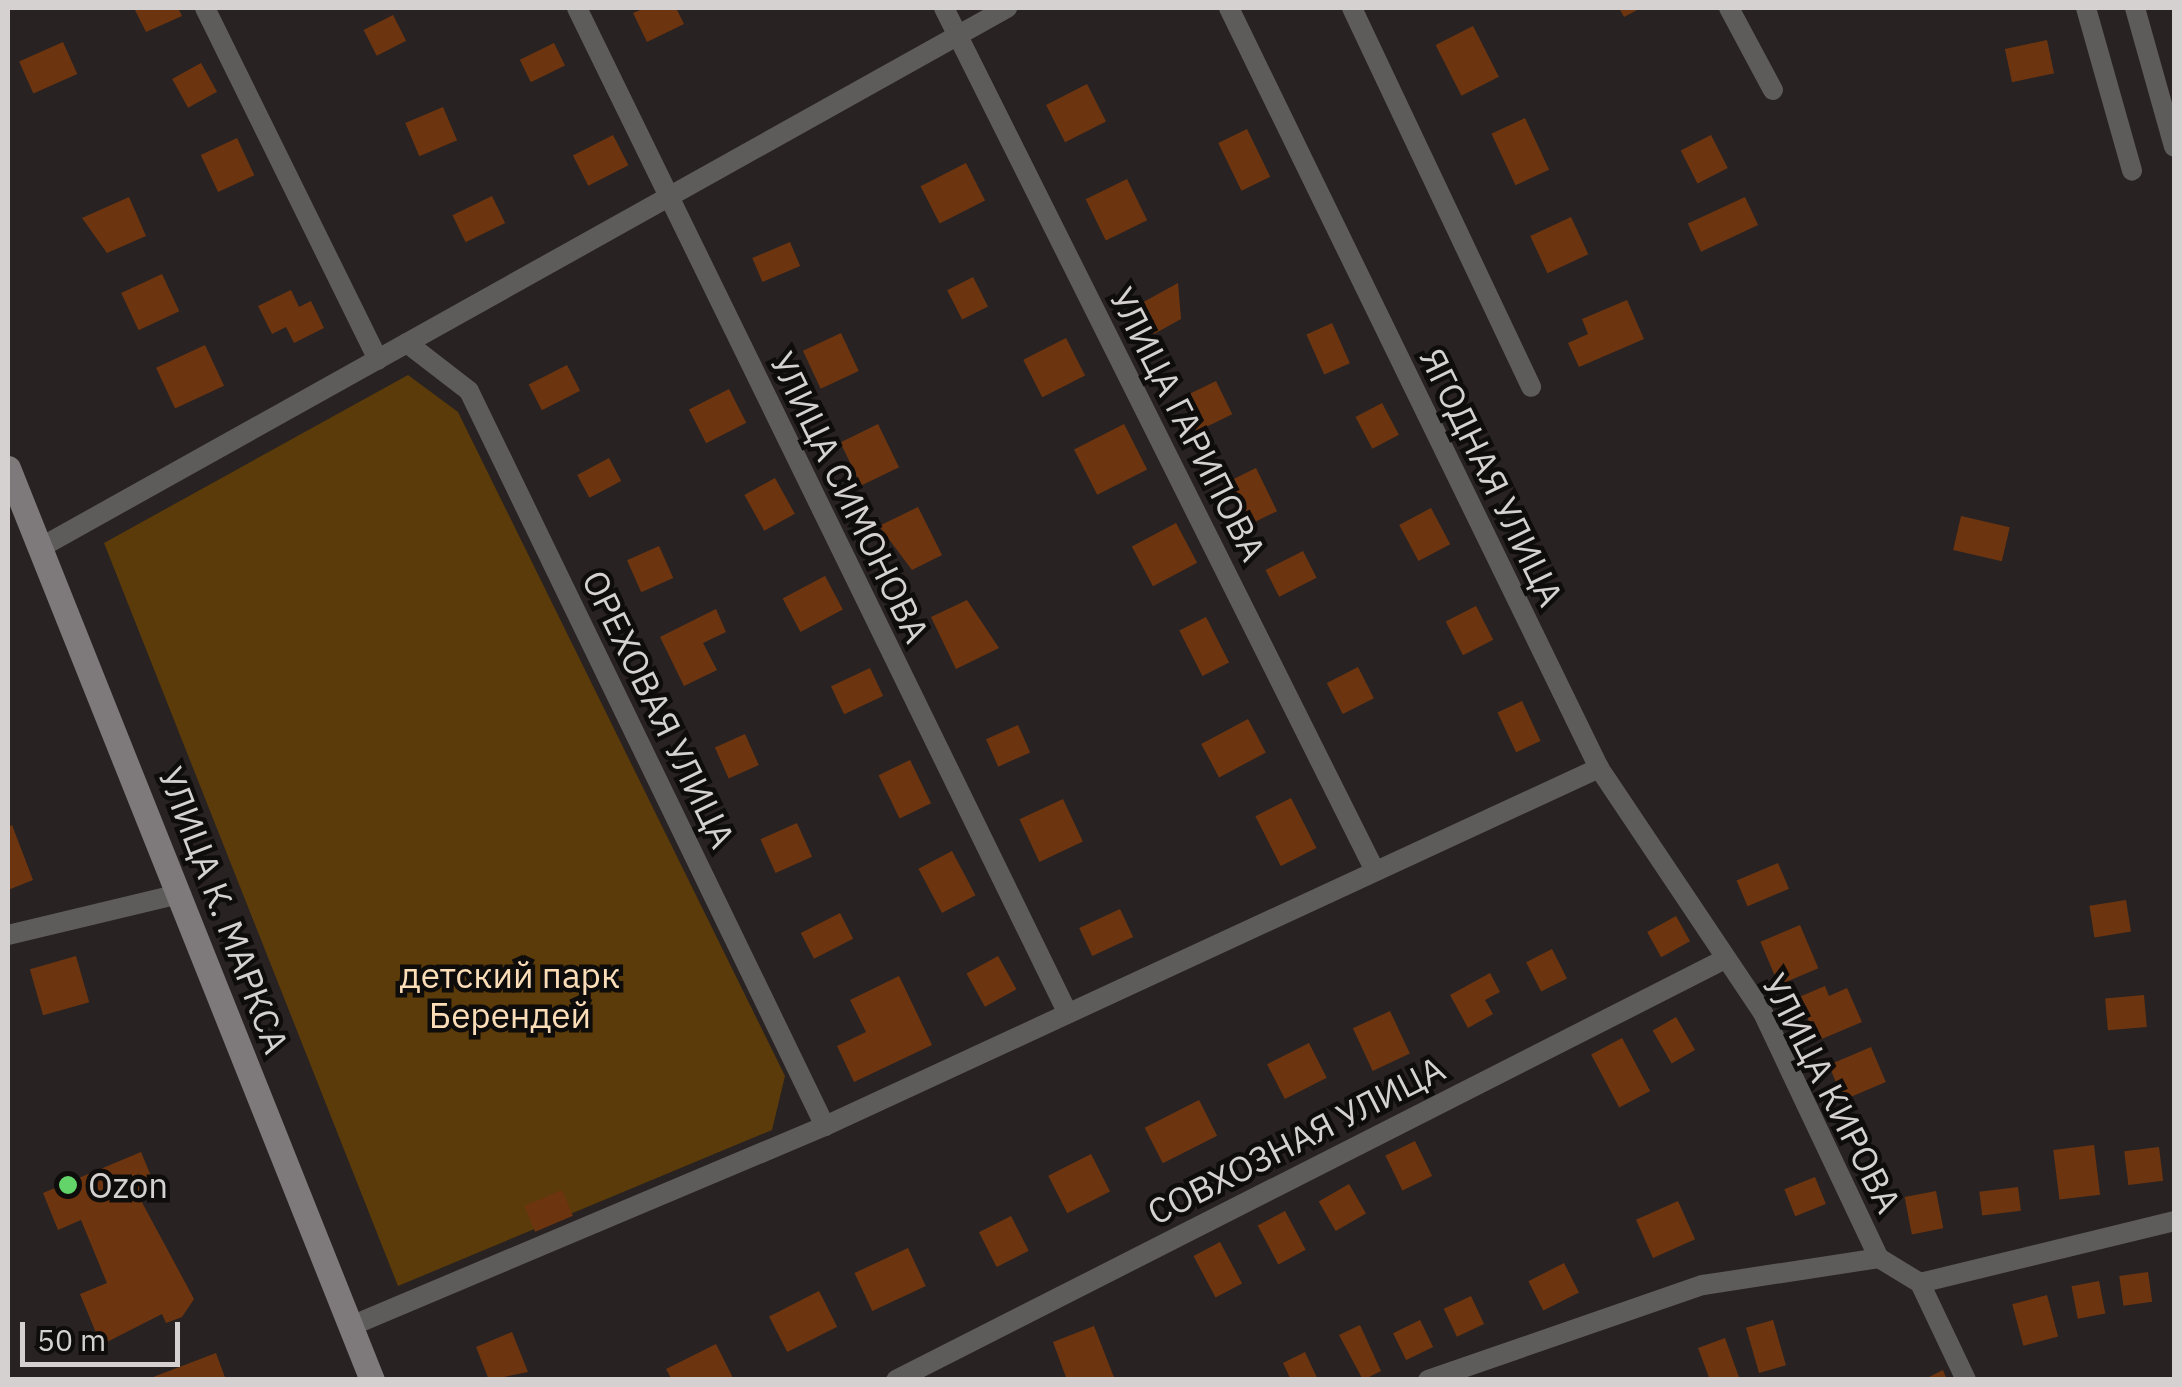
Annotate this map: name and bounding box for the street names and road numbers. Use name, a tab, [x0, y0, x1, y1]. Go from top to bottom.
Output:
street label: УЛИЦА ГАРИПОВА	[1101, 280, 1275, 568]
street label: ЯГОДНАЯ УЛИЦА	[1411, 341, 1573, 613]
street label: УЛИЦА СИМОНОВА	[761, 345, 939, 649]
street label: ОРЕХОВАЯ УЛИЦА	[574, 563, 744, 855]
street label: УЛИЦА К. МАРКСА	[150, 761, 298, 1059]
street label: УЛИЦА КИРОВА	[1754, 966, 1910, 1220]
street label: СОВХОЗНАЯ УЛИЦА	[1140, 1047, 1452, 1233]

